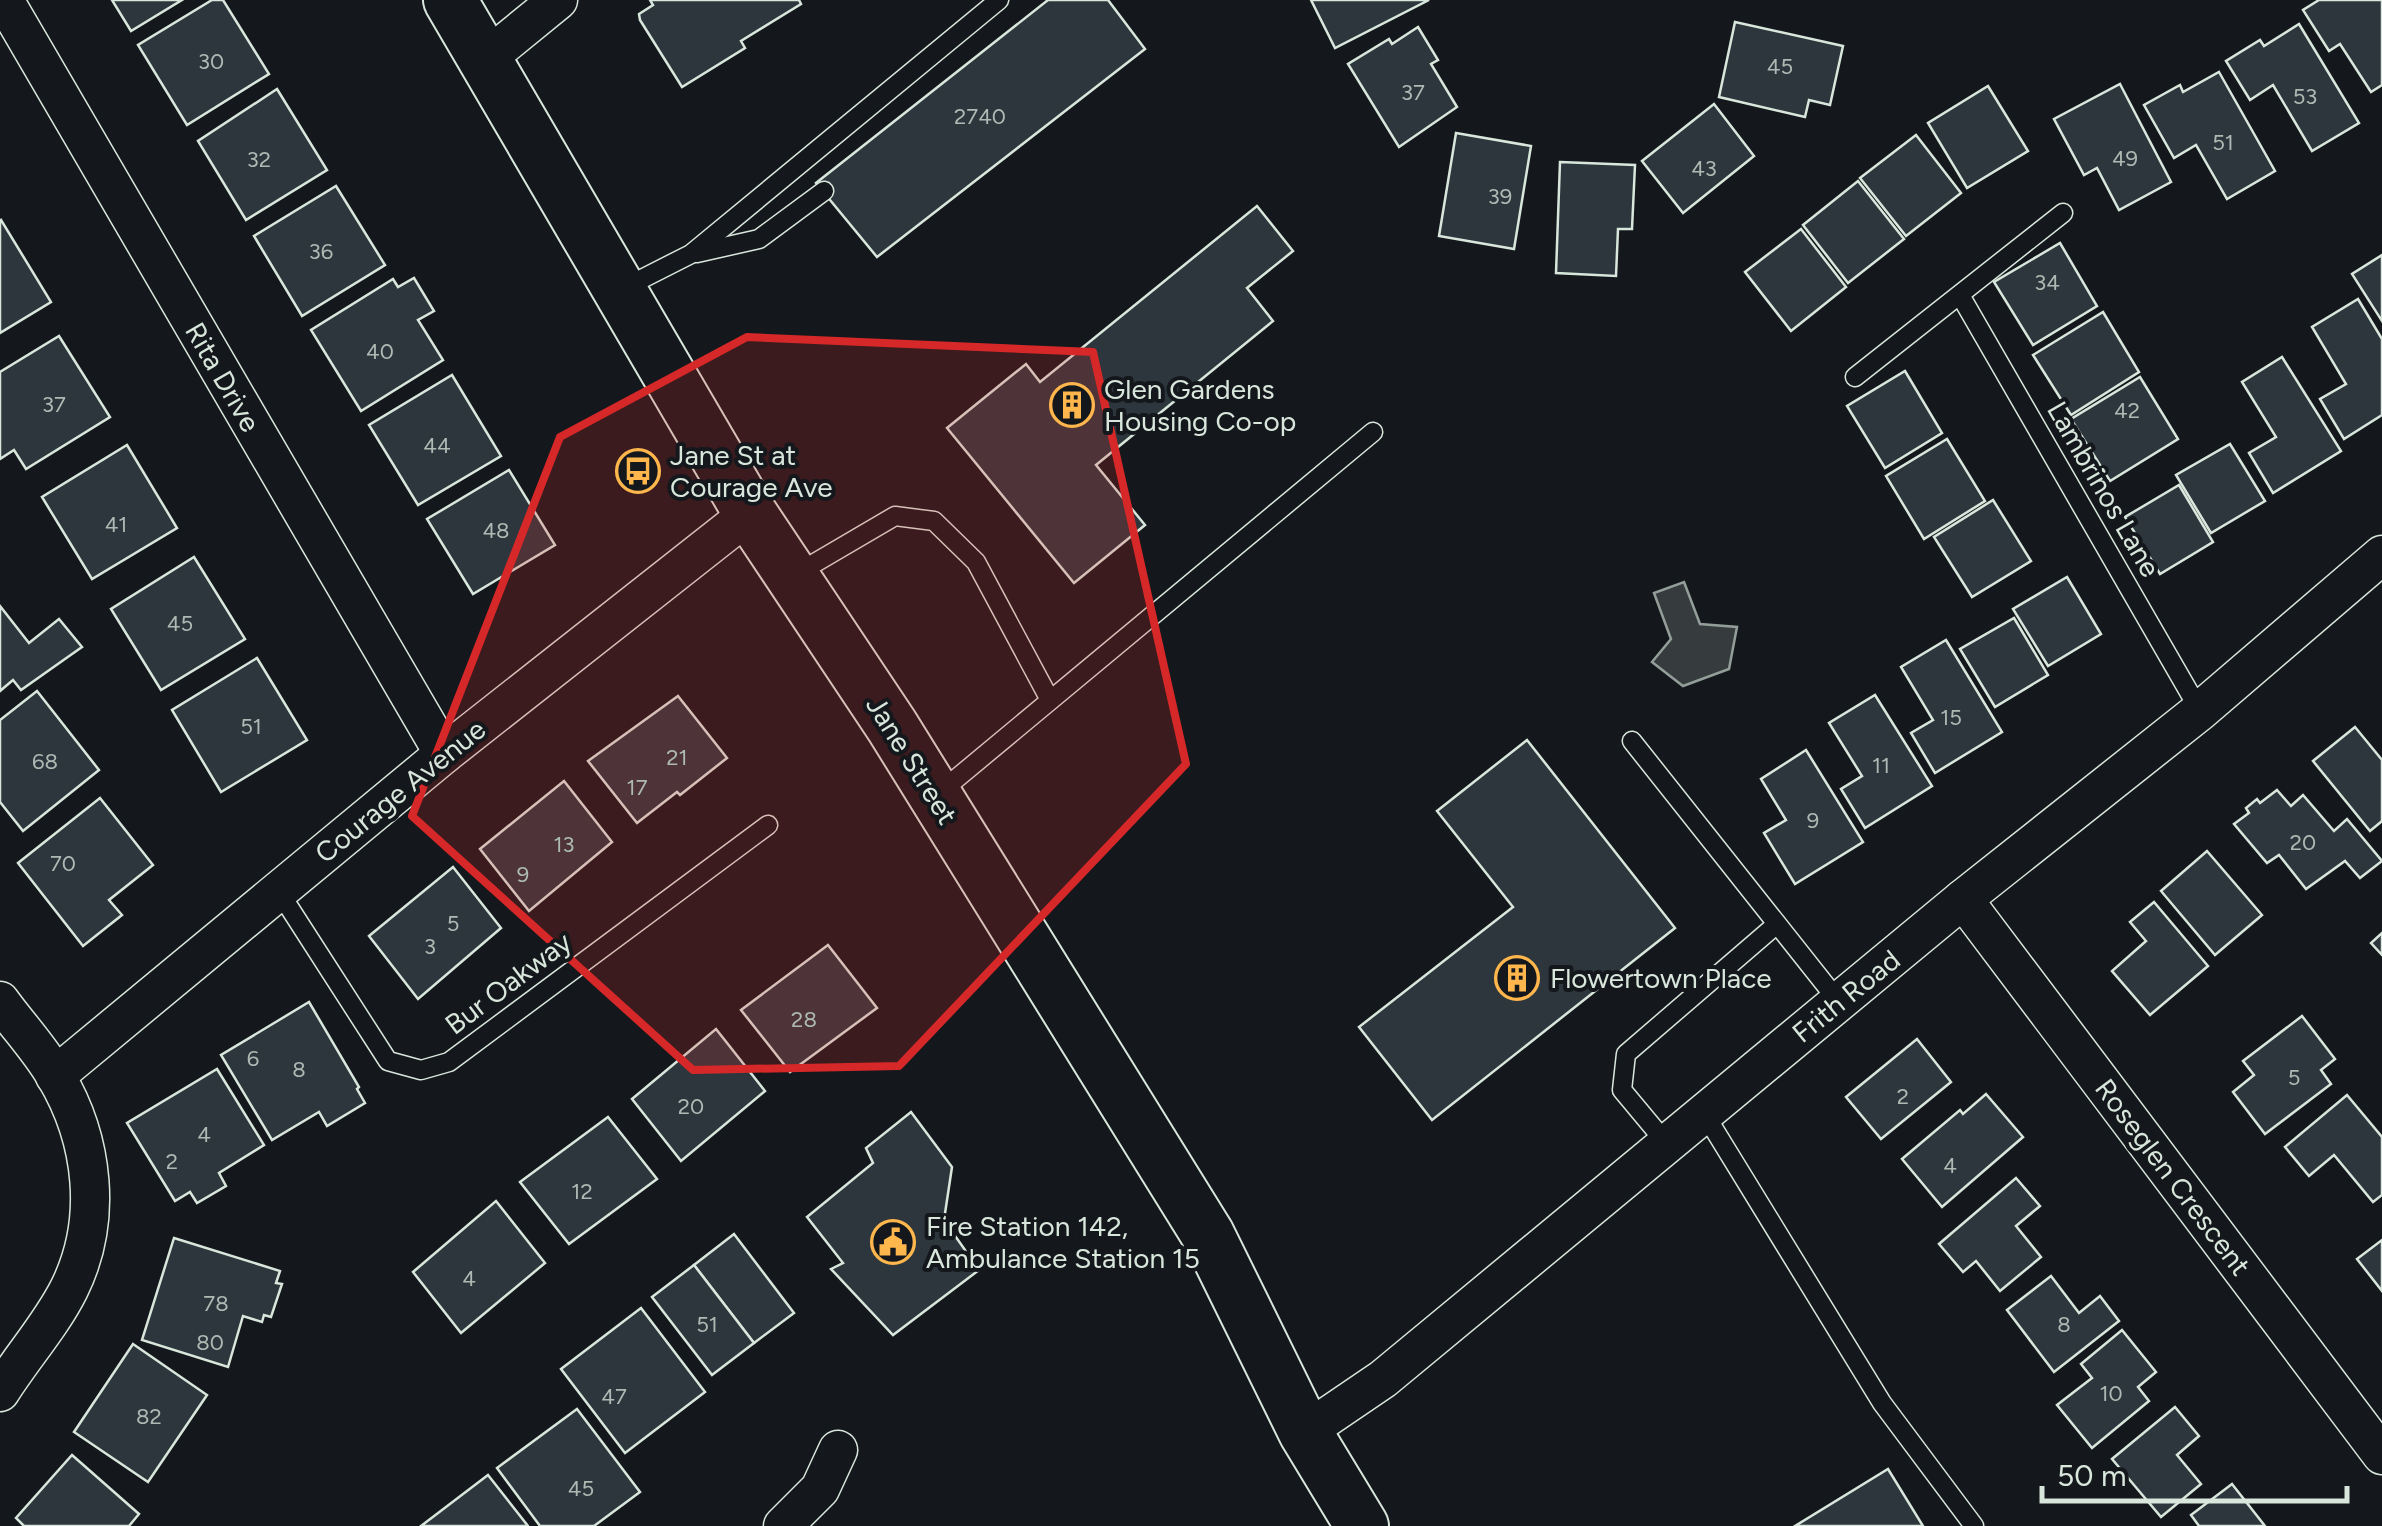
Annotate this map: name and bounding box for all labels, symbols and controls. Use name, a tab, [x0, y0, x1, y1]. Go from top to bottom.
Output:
house number: 30	[198, 48, 224, 75]
house number: 45	[1767, 53, 1793, 80]
house number: 37	[1401, 79, 1425, 106]
house number: 53	[2293, 83, 2317, 110]
house number: 2740	[954, 103, 1006, 130]
house number: 51	[2212, 129, 2234, 156]
house number: 49	[2112, 145, 2138, 172]
house number: 32	[247, 146, 271, 173]
house number: 43	[1691, 155, 1717, 182]
house number: 39	[1488, 183, 1512, 210]
house number: 36	[309, 238, 333, 265]
house number: 34	[2034, 269, 2060, 296]
street label: Rita Drive	[178, 316, 268, 438]
house number: 40	[366, 338, 394, 365]
place label: Glen Gardens Housing Co-op	[1104, 372, 1296, 438]
building icon: Glen Gardens Housing Co-op	[1049, 382, 1095, 428]
house number: 37	[42, 391, 66, 418]
street label: Lambrinos Lane	[2040, 395, 2168, 583]
house number: 42	[2114, 397, 2140, 424]
house number: 44	[423, 432, 451, 459]
place label: Jane St at Courage Ave	[670, 438, 833, 504]
bus stop icon: Jane St at Courage Ave	[615, 448, 661, 494]
house number: 41	[105, 511, 127, 538]
house number: 48	[482, 517, 510, 544]
house number: 45	[167, 610, 193, 637]
street label: Jane Street	[859, 690, 965, 830]
house number: 15	[1940, 704, 1962, 731]
street label: Courage Avenue	[308, 712, 492, 870]
house number: 51	[240, 713, 262, 740]
house number: 21	[666, 744, 688, 771]
house number: 68	[32, 748, 58, 775]
house number: 11	[1872, 752, 1890, 779]
house number: 17	[627, 774, 648, 801]
house number: 9	[1807, 807, 1819, 834]
house number: 20	[2290, 829, 2316, 856]
house number: 13	[553, 831, 575, 858]
house number: 70	[50, 850, 76, 877]
house number: 9	[517, 861, 529, 888]
house number: 5	[447, 910, 459, 937]
street label: Bur Oakway	[438, 924, 578, 1041]
house number: 3	[424, 933, 436, 960]
street label: Frith Road	[1785, 942, 1907, 1050]
building icon: Flowertown Place	[1494, 955, 1540, 1001]
place label: Flowertown Place	[1550, 961, 1772, 995]
house number: 28	[791, 1006, 817, 1033]
house number: 6	[247, 1045, 259, 1072]
house number: 8	[292, 1056, 306, 1083]
house number: 5	[2288, 1064, 2300, 1091]
street label: Roseglen Crescent	[2088, 1072, 2258, 1282]
house number: 2	[1897, 1083, 1909, 1110]
house number: 20	[678, 1093, 704, 1120]
house number: 4	[197, 1121, 211, 1148]
house number: 2	[166, 1148, 178, 1175]
house number: 4	[1943, 1152, 1957, 1179]
house number: 12	[571, 1178, 593, 1205]
place label: Fire Station 142, Ambulance Station 15	[926, 1209, 1200, 1275]
public building icon: Fire Station 142, Ambulance Station 15	[870, 1219, 916, 1265]
house number: 4	[462, 1265, 476, 1292]
house number: 78	[203, 1290, 229, 1317]
house number: 51	[696, 1311, 718, 1338]
house number: 8	[2057, 1311, 2071, 1338]
house number: 80	[196, 1329, 224, 1356]
house number: 10	[2099, 1380, 2123, 1407]
house number: 47	[601, 1383, 627, 1410]
house number: 82	[136, 1403, 162, 1430]
scale bar	[2042, 1441, 2347, 1503]
text: 50 m	[2057, 1457, 2126, 1494]
house number: 45	[568, 1475, 594, 1502]

